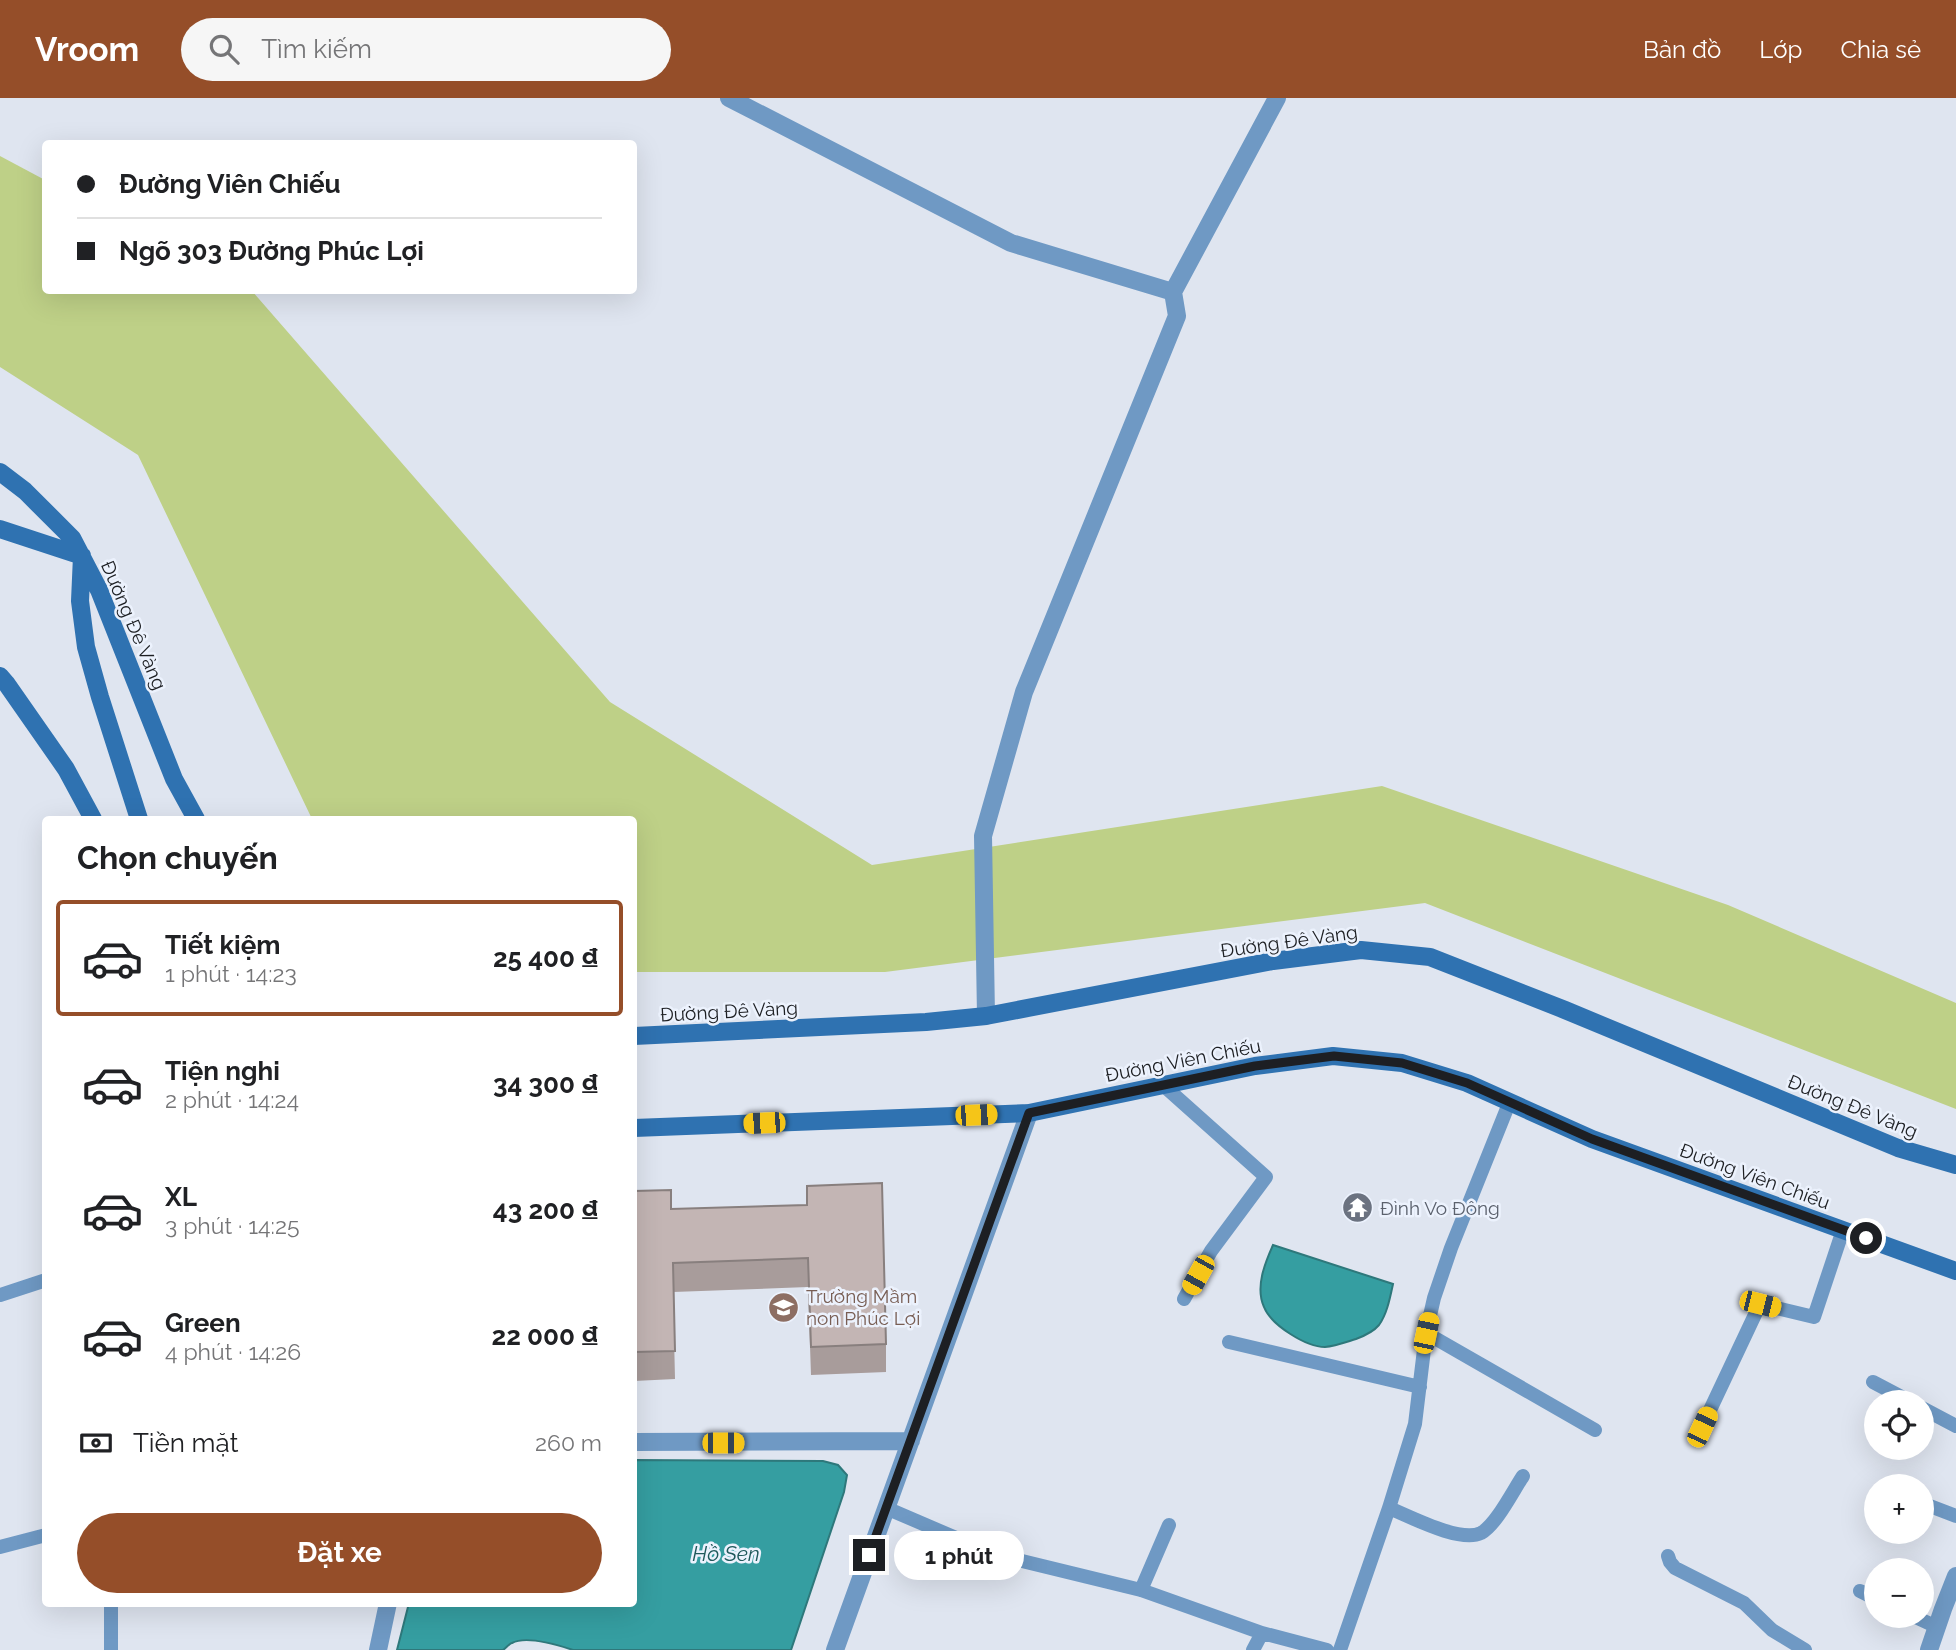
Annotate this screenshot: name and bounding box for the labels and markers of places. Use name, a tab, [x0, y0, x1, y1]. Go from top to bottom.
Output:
temple icon: Đình Vo Đông	[1340, 1191, 1374, 1225]
place label: Đình Vo Đông	[1380, 1197, 1500, 1219]
place label: Trường Mầm non Phúc Lợi	[806, 1285, 920, 1329]
school or university icon: Trường Mầm non Phúc Lợi	[766, 1290, 800, 1324]

